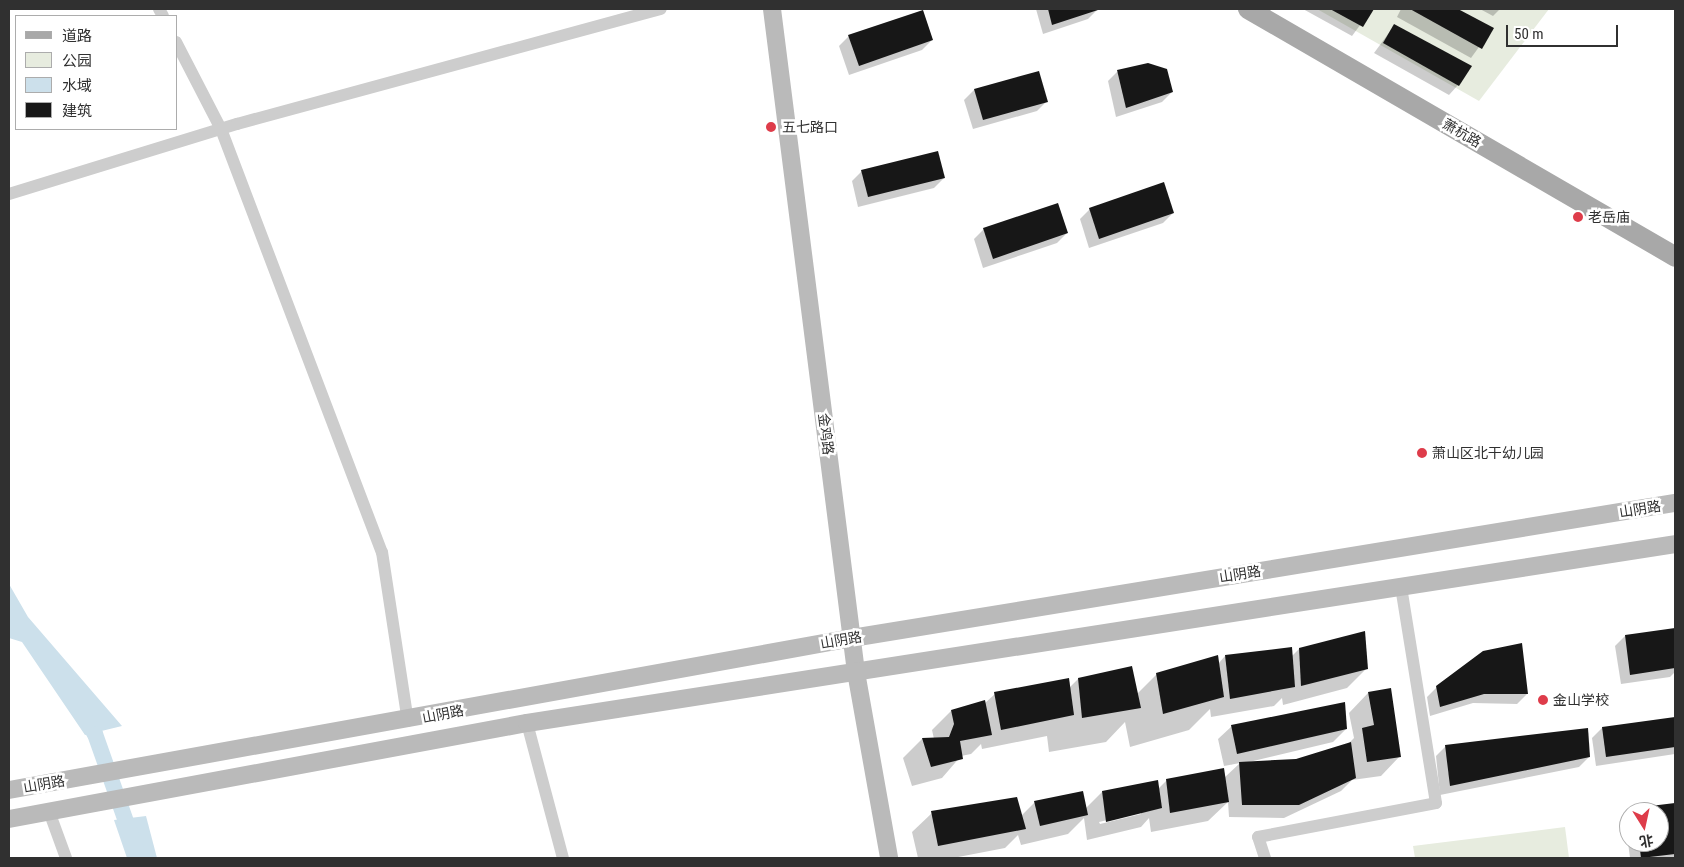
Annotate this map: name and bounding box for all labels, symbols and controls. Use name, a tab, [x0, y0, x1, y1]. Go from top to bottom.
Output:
legend	[15, 15, 178, 130]
scale bar	[1509, 15, 1622, 47]
text: 50 m	[1514, 25, 1544, 43]
text: 道路	[62, 27, 92, 45]
text: 公园	[62, 52, 92, 70]
text: 水域	[62, 77, 92, 95]
text: 建筑	[62, 102, 92, 120]
street label: 萧杭路	[1440, 115, 1484, 151]
place label: 五七路口	[782, 119, 838, 135]
marker: 五七路口	[764, 120, 778, 134]
place label: 老岳庙	[1588, 209, 1630, 225]
marker: 老岳庙	[1572, 211, 1584, 223]
street label: 金鸡路	[815, 412, 837, 456]
place label: 萧山区北干幼儿园	[1432, 445, 1544, 461]
marker: 萧山区北干幼儿园	[1416, 447, 1428, 459]
street label: 山阴路	[1618, 497, 1662, 521]
street label: 山阴路	[1218, 562, 1262, 586]
street label: 山阴路	[819, 628, 863, 652]
place label: 金山学校	[1553, 692, 1609, 708]
marker: 金山学校	[1537, 694, 1549, 706]
street label: 山阴路	[421, 702, 465, 726]
street label: 山阴路	[22, 772, 66, 796]
north arrow	[1619, 802, 1669, 852]
text: 北	[1638, 832, 1655, 850]

